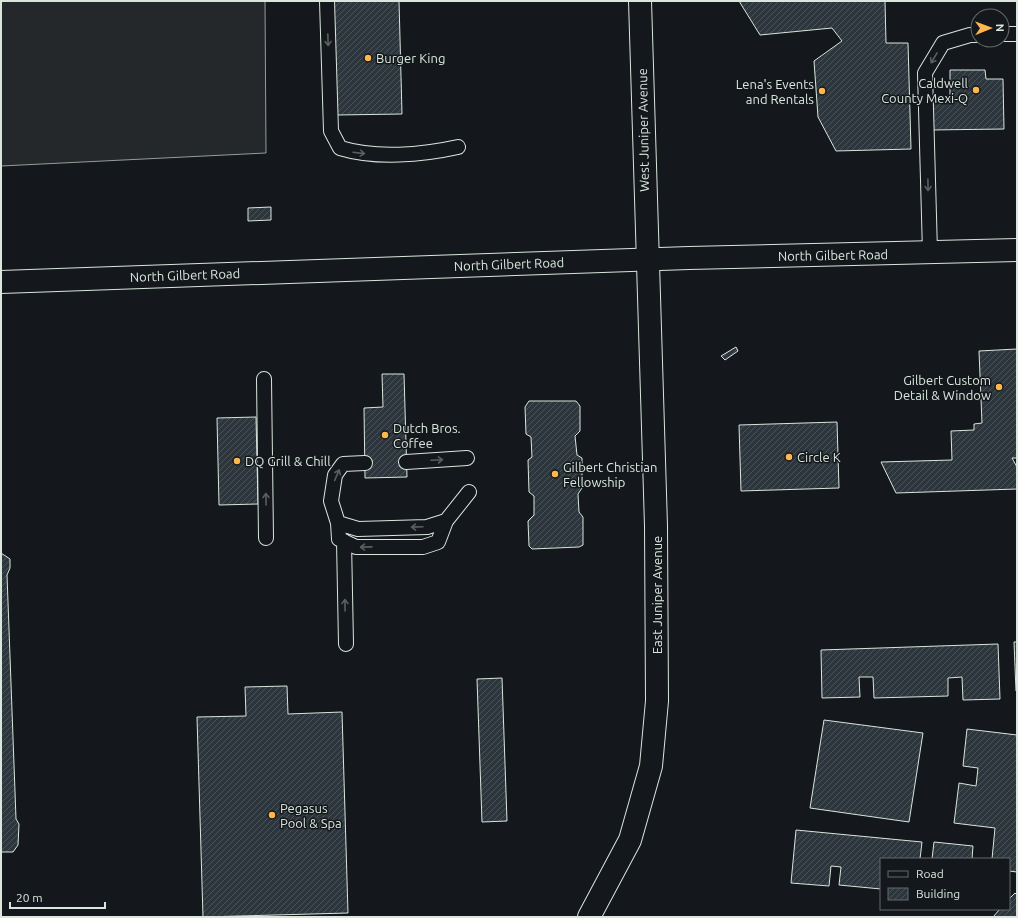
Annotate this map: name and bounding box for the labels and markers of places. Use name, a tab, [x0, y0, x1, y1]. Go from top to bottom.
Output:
place label: Burger King	[376, 51, 445, 65]
marker: Burger King	[363, 53, 373, 63]
place label: Caldwell County Mexi-Q	[881, 76, 969, 106]
place label: Lena's Events and Rentals	[736, 77, 814, 106]
marker: Caldwell County Mexi-Q	[971, 85, 981, 95]
marker: Lena's Events and Rentals	[817, 86, 827, 96]
place label: Gilbert Custom Detail & Window	[894, 373, 991, 402]
marker: Gilbert Custom Detail & Window	[994, 382, 1004, 392]
place label: Dutch Bros. Coffee	[393, 421, 461, 450]
marker: Dutch Bros. Coffee	[380, 430, 390, 440]
place label: Circle K	[797, 450, 841, 464]
marker: Circle K	[784, 452, 794, 462]
place label: DQ Grill & Chill	[245, 454, 331, 469]
marker: DQ Grill & Chill	[232, 456, 242, 466]
place label: Gilbert Christian Fellowship	[563, 460, 657, 489]
marker: Gilbert Christian Fellowship	[550, 469, 560, 479]
place label: Pegasus Pool & Spa	[280, 801, 342, 830]
marker: Pegasus Pool & Spa	[267, 810, 277, 820]

